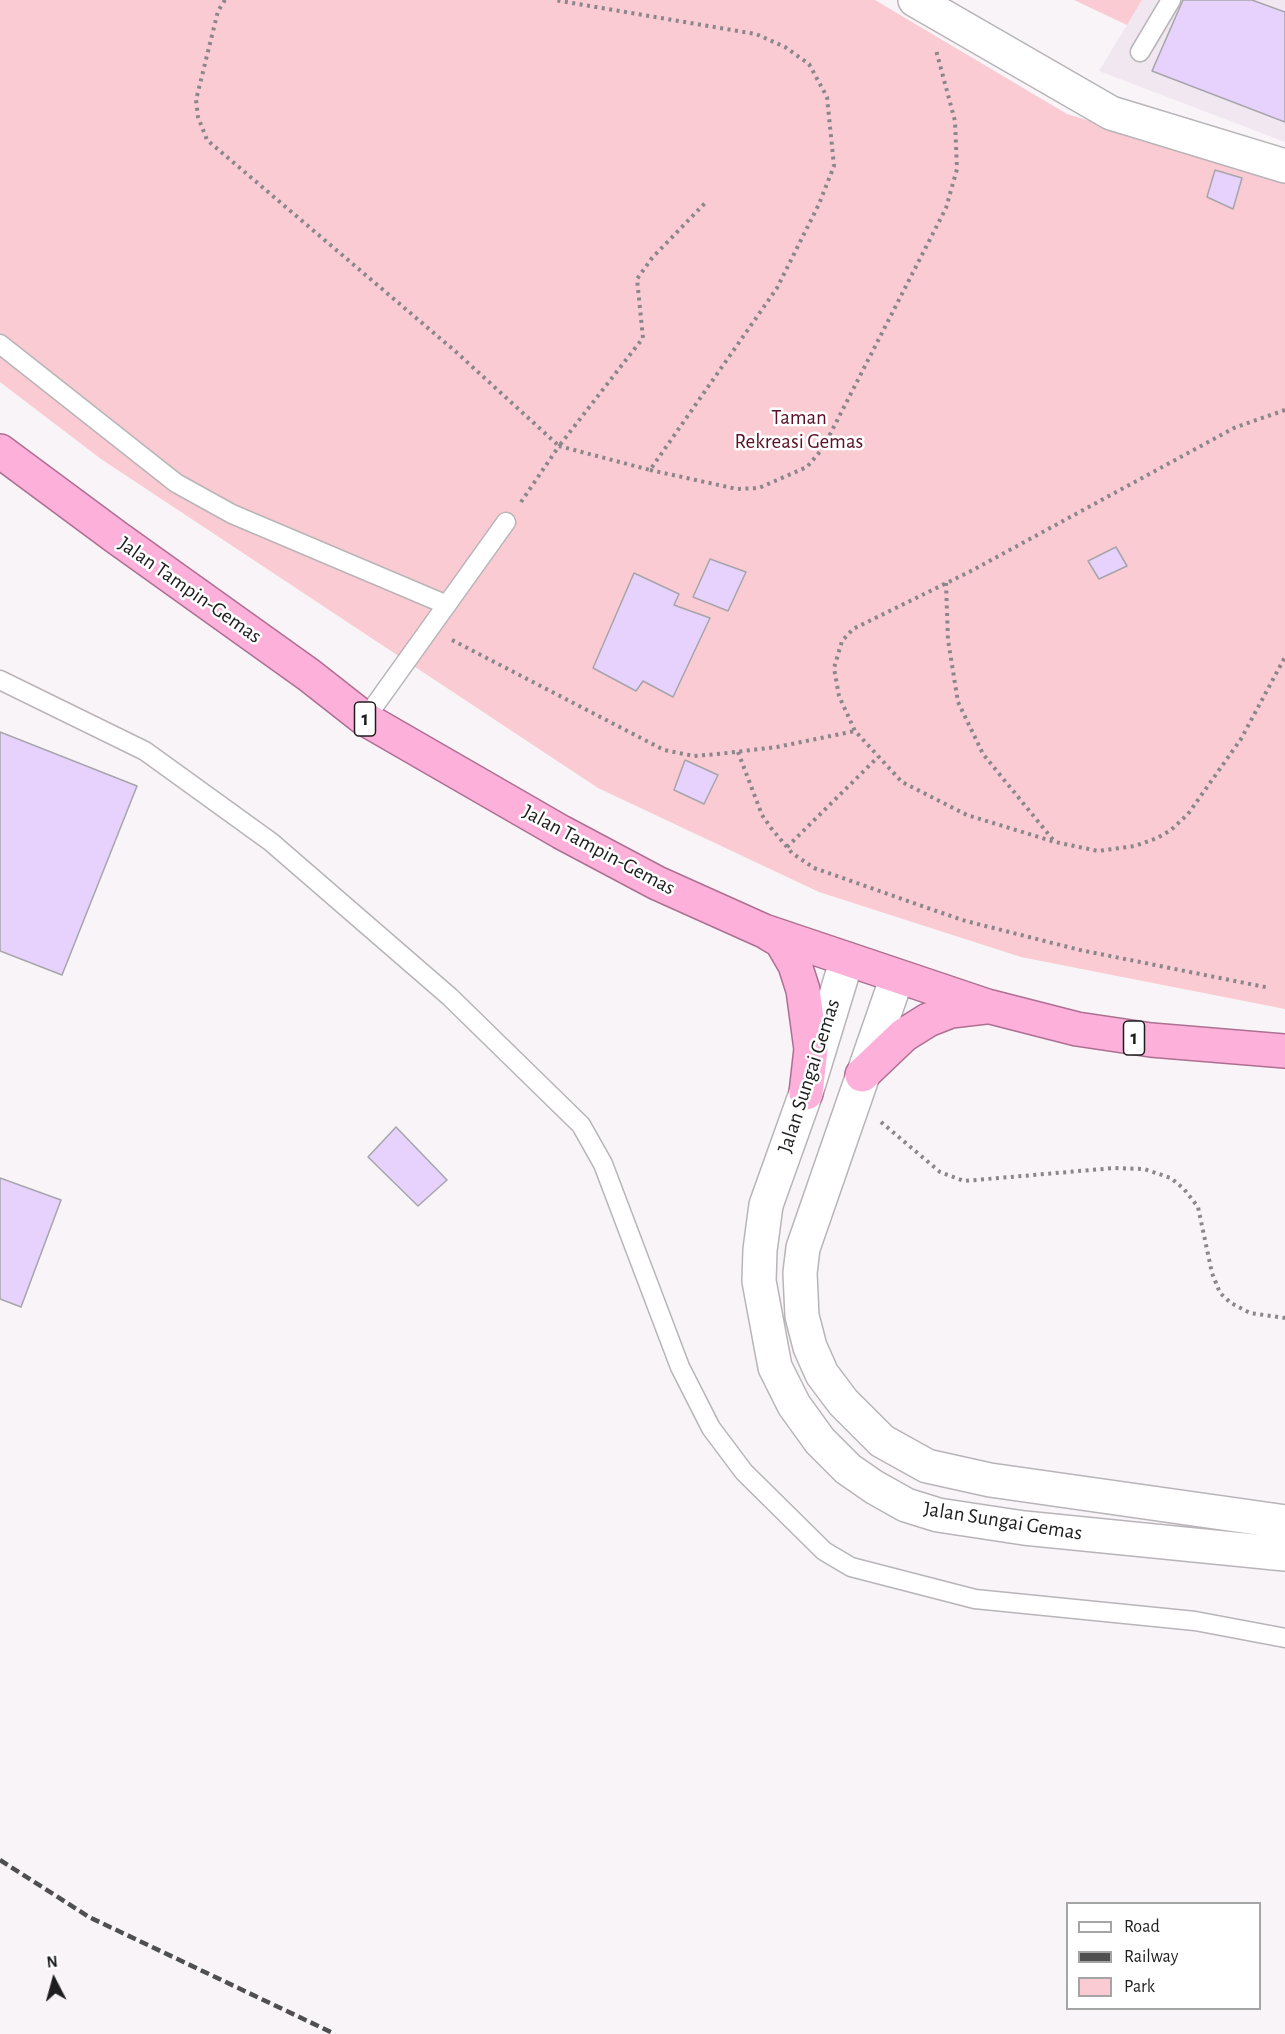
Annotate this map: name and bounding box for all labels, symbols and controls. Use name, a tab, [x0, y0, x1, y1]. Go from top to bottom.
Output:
park label: Taman Rekreasi Gemas	[735, 405, 863, 455]
street label: Jalan Tampin-Gemas	[113, 531, 267, 649]
road number: 1	[354, 702, 376, 736]
street label: Jalan Tampin-Gemas	[518, 799, 680, 901]
street label: Jalan Sungai Gemas	[772, 996, 846, 1156]
road number: 1	[1124, 1021, 1144, 1055]
street label: Jalan Sungai Gemas	[922, 1496, 1084, 1546]
legend	[1066, 1902, 1261, 2010]
text: Road	[1124, 1918, 1160, 1936]
text: Railway	[1124, 1948, 1178, 1966]
north arrow	[24, 1950, 84, 2010]
text: N	[46, 1954, 58, 1971]
text: Park	[1124, 1978, 1155, 1996]

